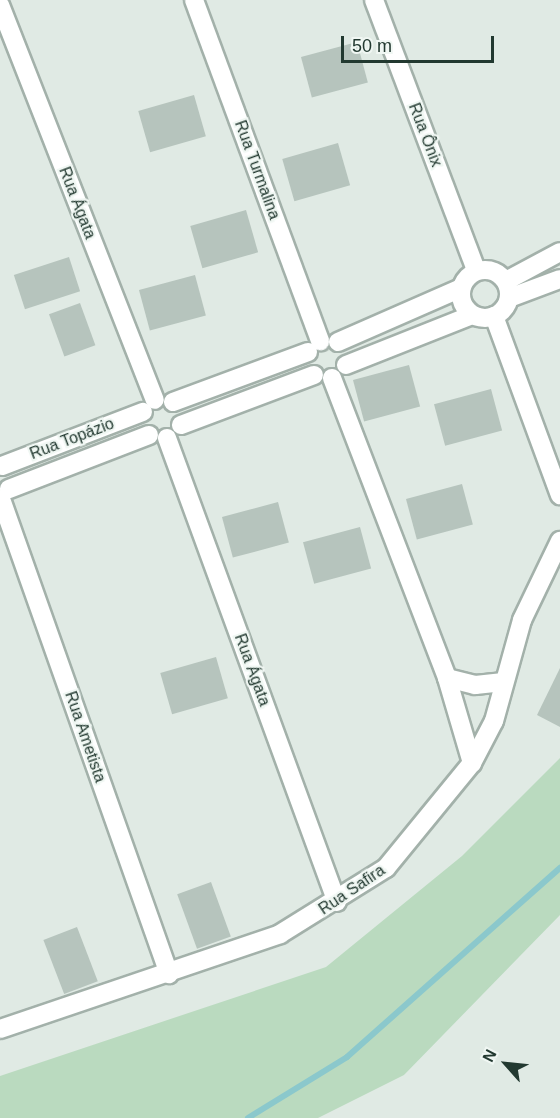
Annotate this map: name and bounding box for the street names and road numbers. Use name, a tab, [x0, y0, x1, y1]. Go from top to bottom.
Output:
street label: Rua Ônix	[404, 100, 446, 170]
street label: Rua Turmalina	[230, 118, 284, 222]
street label: Rua Ágata	[54, 164, 100, 242]
street label: Rua Topázio	[27, 414, 117, 464]
street label: Rua Ágata	[230, 631, 274, 709]
street label: Rua Ametista	[60, 688, 110, 786]
street label: Rua Safira	[315, 861, 389, 919]

